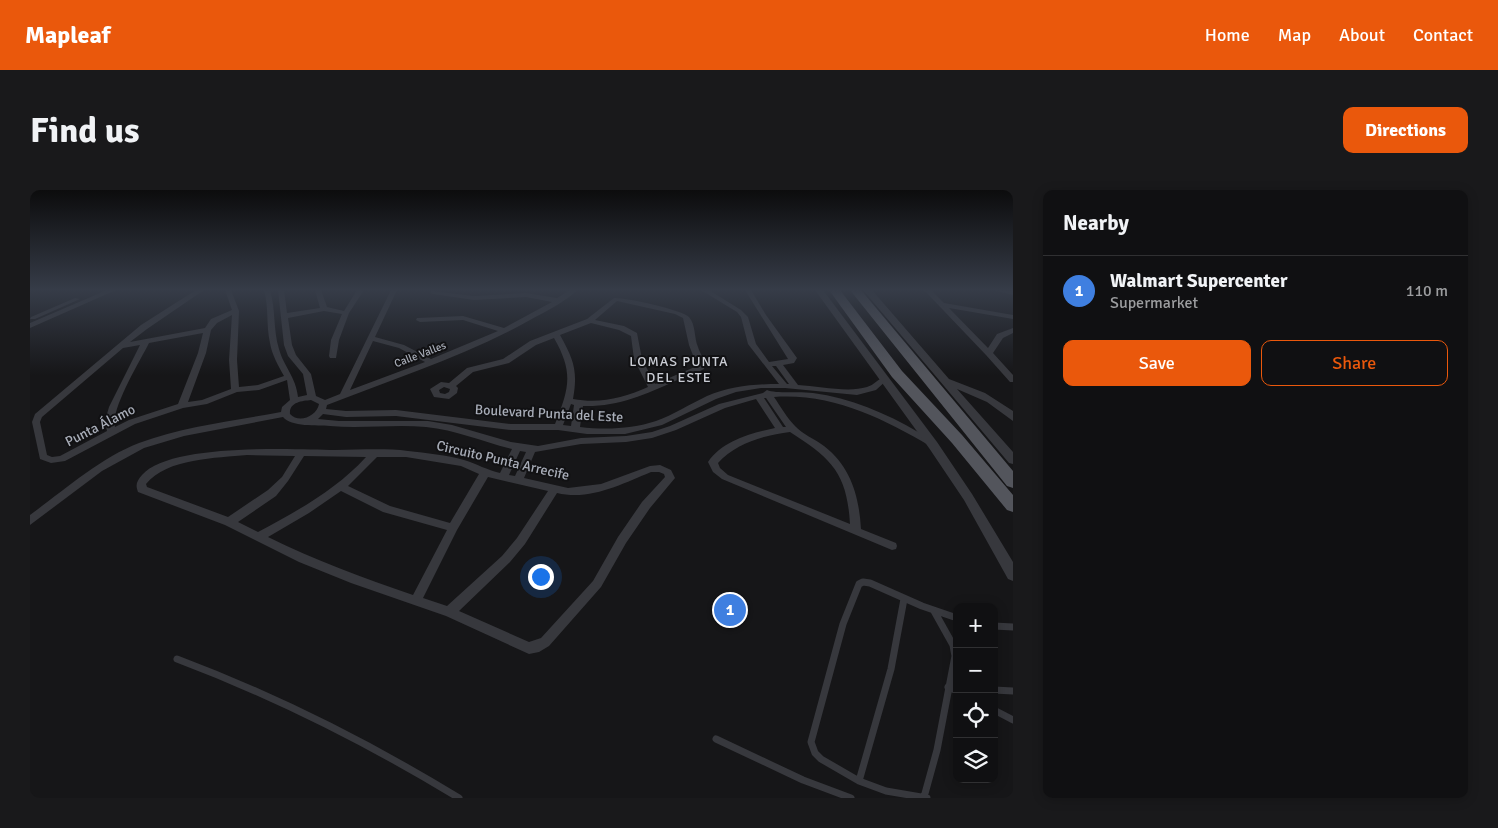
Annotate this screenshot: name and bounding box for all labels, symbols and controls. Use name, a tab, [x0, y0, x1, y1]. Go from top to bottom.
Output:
text: Mapleaf	[25, 20, 110, 50]
text: Home	[1205, 24, 1250, 46]
text: Map	[1278, 24, 1311, 46]
text: About	[1339, 24, 1385, 46]
text: Contact	[1413, 24, 1473, 46]
button: Directions	[1343, 107, 1468, 153]
text: Find us	[30, 109, 140, 152]
text: Nearby	[1063, 210, 1129, 236]
text: Walmart Supercenter	[1110, 269, 1288, 293]
text: 1	[1075, 281, 1083, 301]
text: 110 m	[1406, 281, 1448, 301]
text: Supermarket	[1110, 293, 1198, 313]
street label: Calle Valles	[392, 339, 448, 370]
button: Save	[1063, 340, 1251, 386]
button: Share	[1261, 340, 1448, 386]
district label: LOMAS PUNTA DEL ESTE	[629, 353, 729, 386]
street label: Punta Álamo	[62, 401, 138, 450]
street label: Boulevard Punta del Este	[474, 401, 624, 426]
street label: Circuito Punta Arrecife	[435, 437, 571, 484]
your location	[528, 564, 554, 590]
pin: 1	[714, 591, 746, 629]
map controls	[953, 603, 998, 783]
button: +	[953, 603, 998, 648]
button: −	[953, 648, 998, 693]
button: locate	[953, 693, 998, 738]
button: layers	[953, 738, 998, 783]

